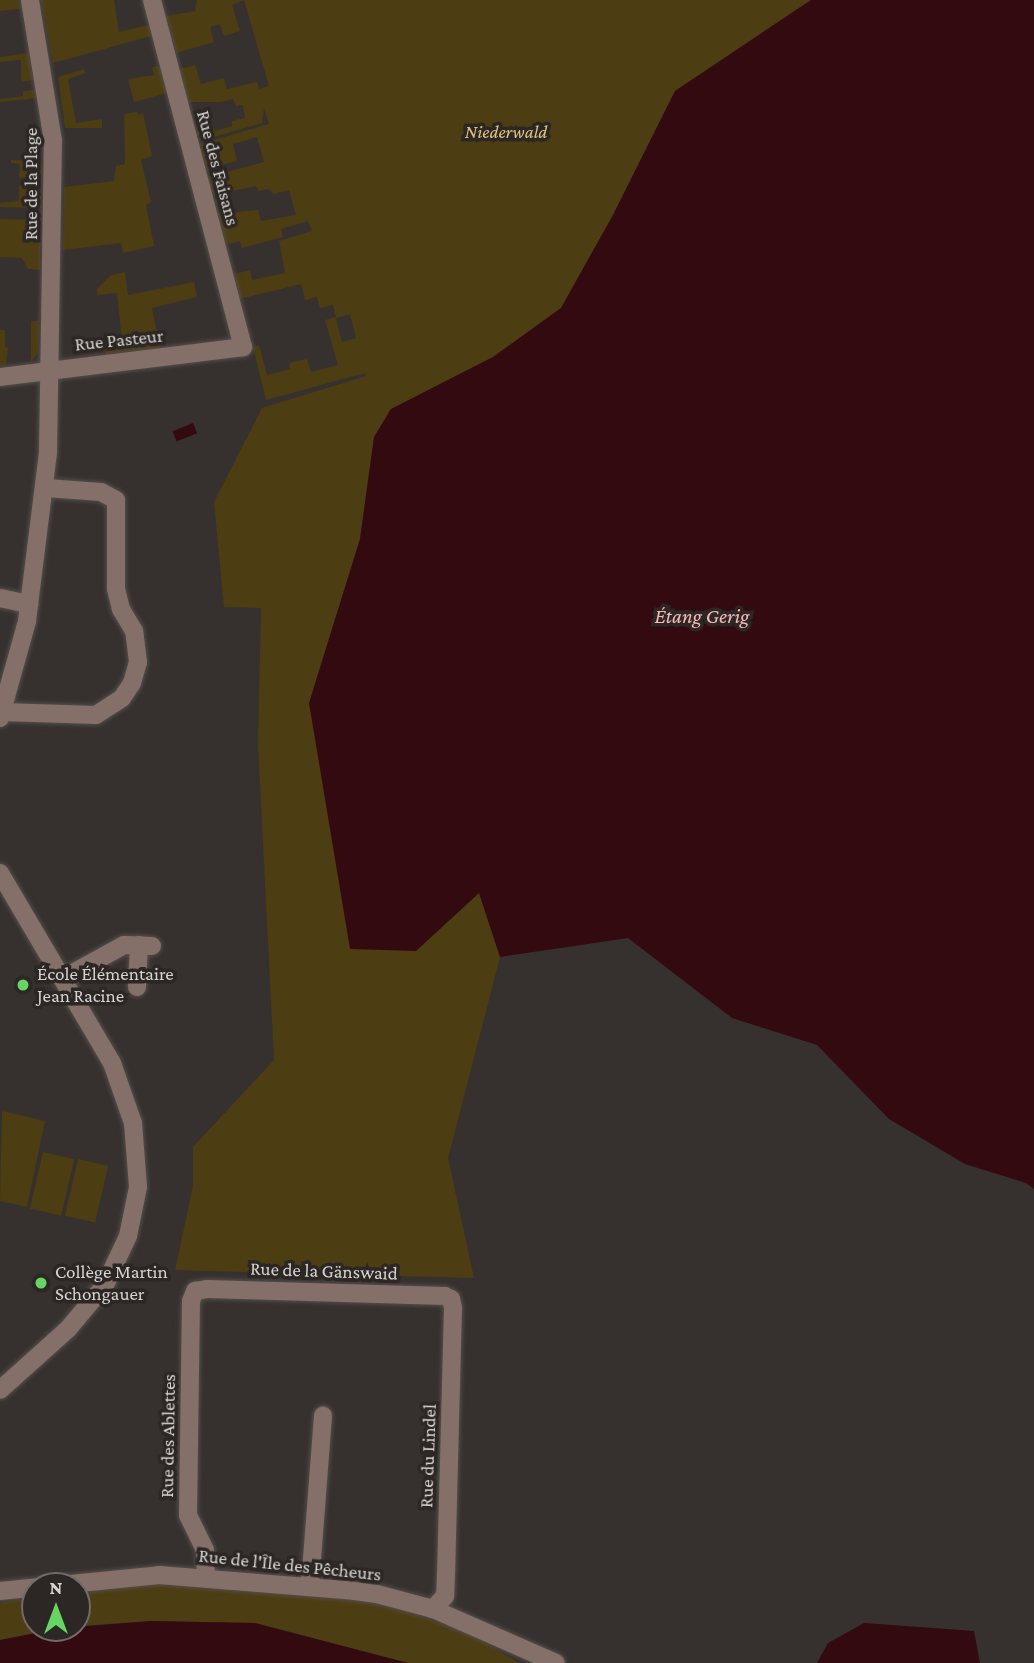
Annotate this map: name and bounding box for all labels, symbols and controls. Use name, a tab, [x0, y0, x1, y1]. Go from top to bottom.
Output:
street label: Rue des Faisans	[192, 108, 244, 228]
park label: Niederwald	[465, 121, 547, 143]
street label: Rue de la Plage	[20, 128, 42, 240]
street label: Rue Pasteur	[73, 324, 165, 356]
water label: Étang Gerig	[655, 603, 749, 629]
place label: École Élémentaire Jean Racine	[37, 963, 174, 1007]
marker: École Élémentaire Jean Racine	[15, 977, 31, 993]
street label: Rue de la Gänswaid	[250, 1257, 398, 1285]
place label: Collège Martin Schongauer	[55, 1261, 168, 1305]
marker: Collège Martin Schongauer	[33, 1275, 49, 1291]
street label: Rue des Ablettes	[156, 1374, 180, 1498]
street label: Rue du Lindel	[415, 1404, 441, 1508]
street label: Rue de l'Île des Pêcheurs	[198, 1544, 382, 1586]
north arrow	[21, 1572, 91, 1642]
text: N	[50, 1577, 62, 1598]

